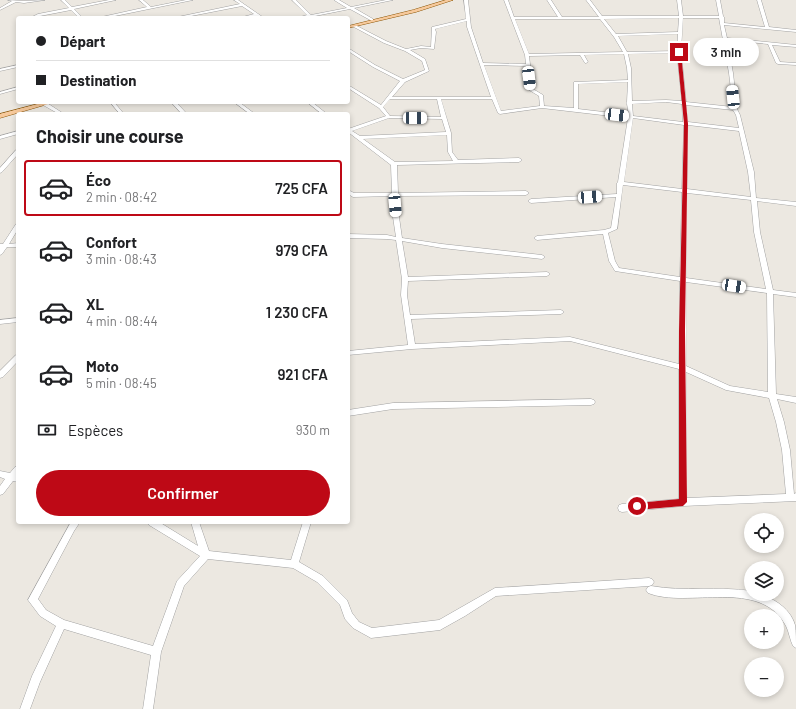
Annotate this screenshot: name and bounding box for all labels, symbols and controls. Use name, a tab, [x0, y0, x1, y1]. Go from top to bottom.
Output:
text: Départ	[60, 32, 105, 50]
callout: 3 min	[693, 38, 759, 66]
route end	[670, 43, 688, 61]
text: 3 min	[711, 44, 741, 60]
car	[522, 65, 536, 91]
text: Destination	[60, 71, 136, 89]
car	[726, 84, 740, 110]
car	[604, 108, 630, 122]
car	[403, 112, 427, 124]
text: Choisir une course	[36, 125, 184, 147]
icon: car	[38, 170, 74, 206]
text: Éco	[86, 171, 111, 189]
text: 725 CFA	[275, 179, 328, 197]
text: 2 min · 08:42	[86, 189, 157, 205]
car	[578, 190, 602, 204]
car	[388, 193, 402, 217]
icon: car	[38, 232, 74, 268]
text: Confort	[86, 233, 137, 251]
text: 979 CFA	[276, 241, 328, 259]
text: 3 min · 08:43	[86, 251, 157, 267]
car	[721, 278, 747, 294]
icon: car	[38, 294, 74, 330]
text: XL	[86, 295, 104, 313]
text: 1 230 CFA	[266, 303, 328, 321]
text: 4 min · 08:44	[86, 313, 158, 329]
icon: car	[38, 356, 74, 392]
text: Moto	[86, 357, 119, 375]
text: 921 CFA	[277, 365, 328, 383]
text: 5 min · 08:45	[86, 375, 157, 391]
icon: cash	[36, 419, 58, 441]
text: Espèces	[68, 421, 123, 439]
text: 930 m	[296, 422, 330, 438]
button: Confirmer	[36, 470, 330, 516]
route start	[628, 497, 646, 515]
map controls	[744, 513, 784, 697]
button: locate	[744, 513, 784, 553]
button: layers	[744, 561, 784, 601]
button: +	[744, 609, 784, 649]
button: −	[744, 657, 784, 697]

